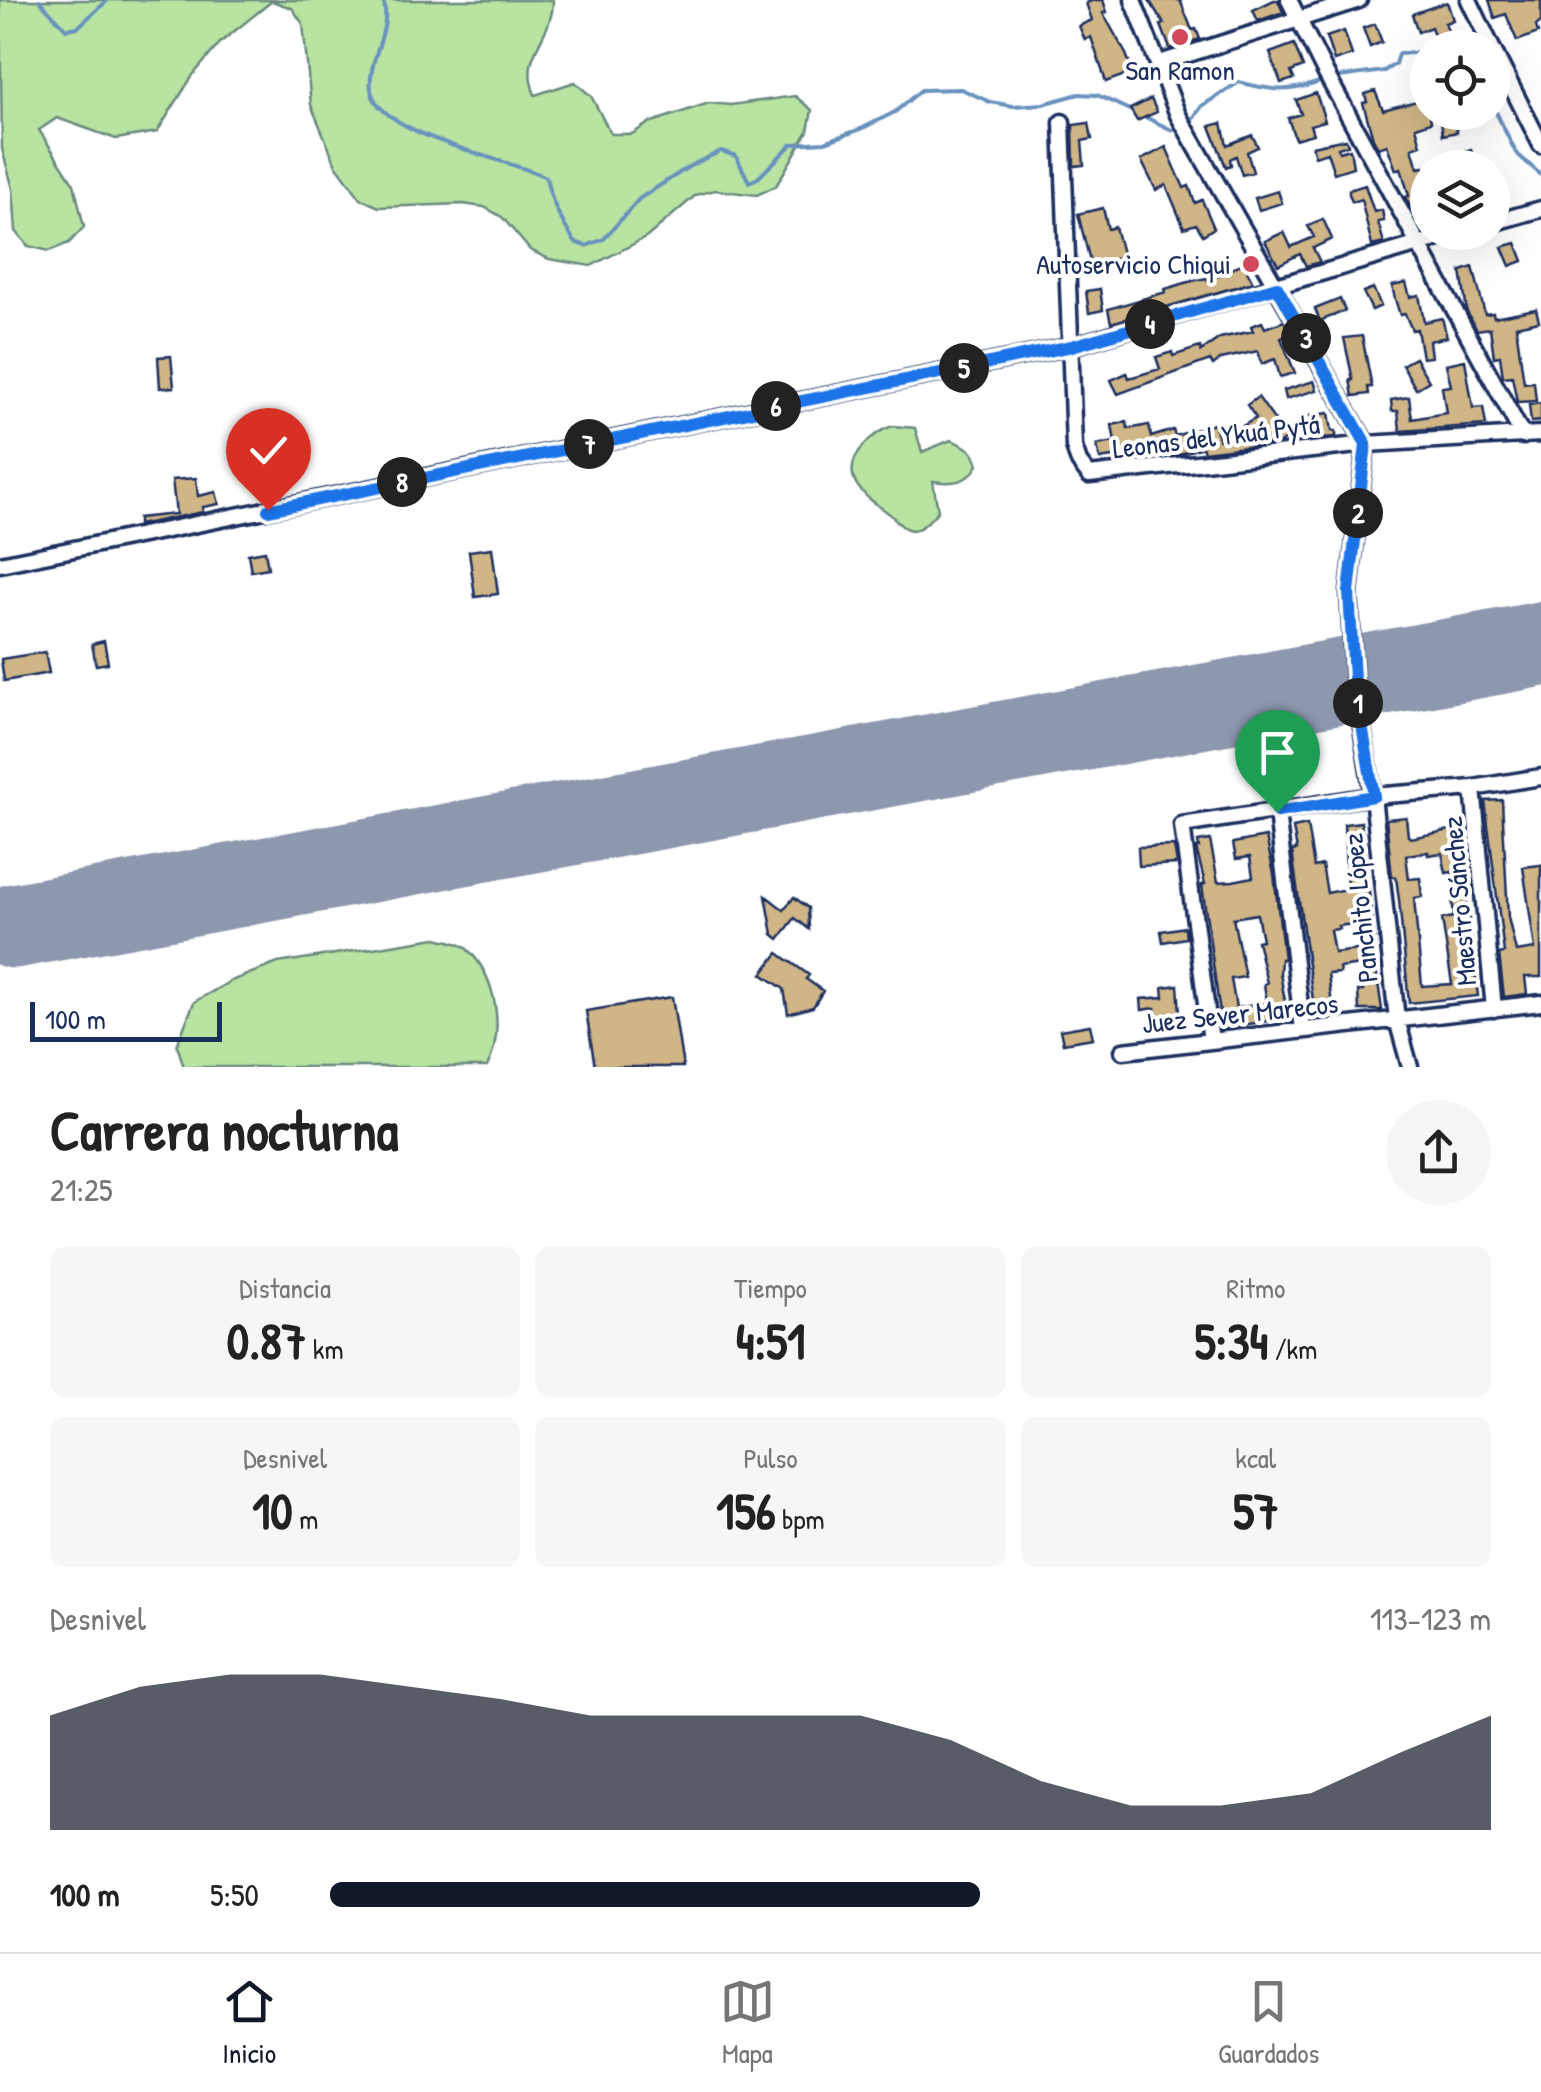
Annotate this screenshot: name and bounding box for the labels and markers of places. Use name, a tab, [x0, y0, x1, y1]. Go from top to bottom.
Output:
marker: San Ramon	[1169, 26, 1191, 48]
place label: San Ramon	[1125, 51, 1235, 89]
place label: Autoservicio Chiqui	[1036, 245, 1231, 283]
marker: Autoservicio Chiqui	[1240, 253, 1262, 275]
pin: 4	[1125, 299, 1175, 349]
pin: 3	[1281, 313, 1331, 363]
pin: 5	[939, 343, 989, 393]
pin: 6	[751, 381, 801, 431]
pin	[226, 408, 311, 511]
pin: 7	[564, 419, 614, 469]
pin: 8	[377, 457, 427, 507]
pin: 2	[1333, 488, 1383, 538]
pin: 1	[1333, 678, 1383, 728]
pin	[1235, 710, 1320, 813]

